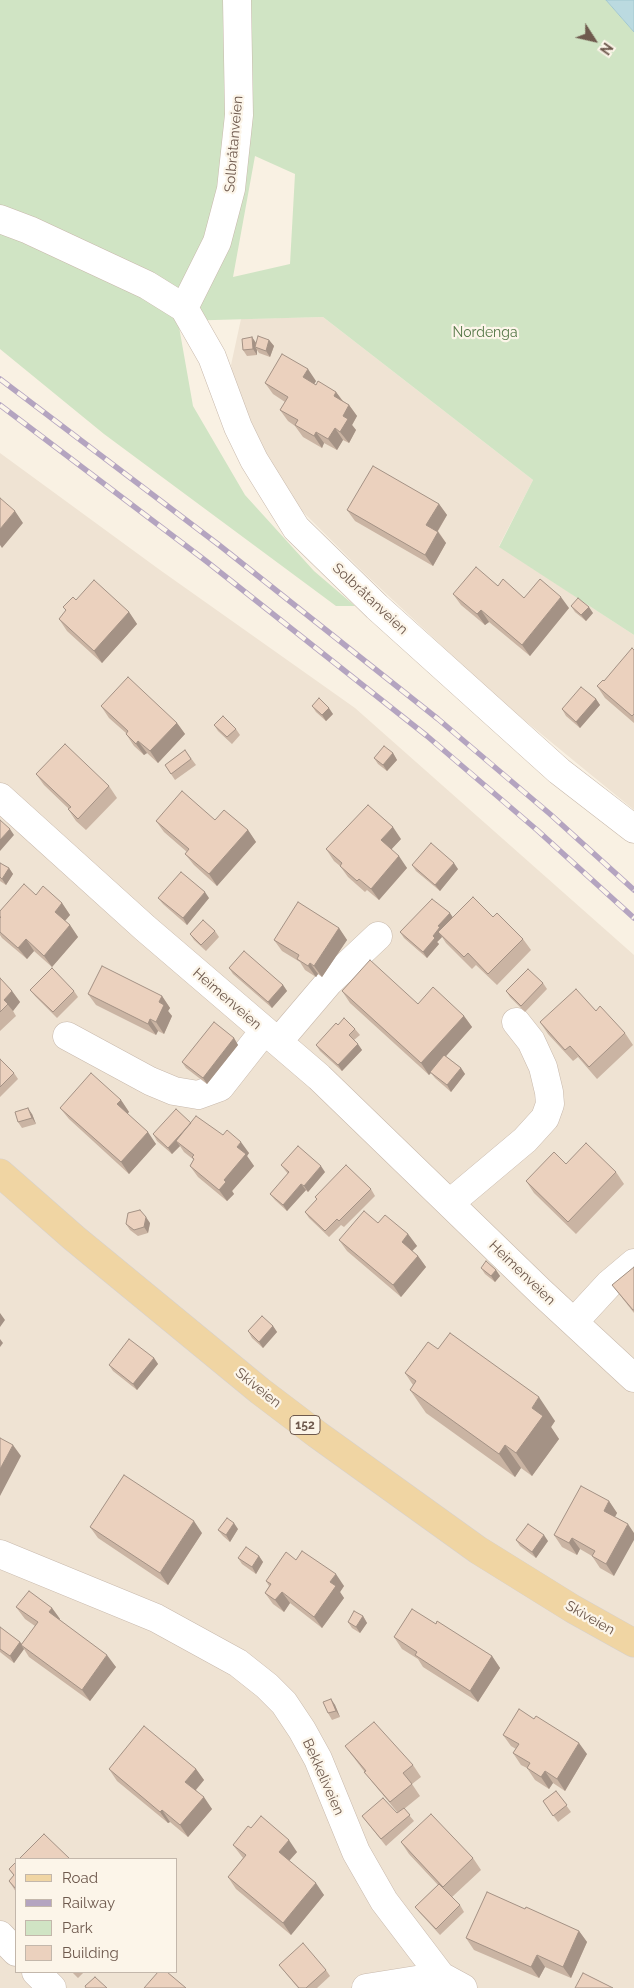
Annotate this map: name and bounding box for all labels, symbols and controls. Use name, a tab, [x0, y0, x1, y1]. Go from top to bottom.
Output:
north arrow	[569, 15, 619, 65]
text: N	[597, 40, 616, 58]
street label: Solbråtanveien	[221, 95, 247, 193]
park label: Nordenga	[452, 325, 518, 341]
street label: Solbråtanveien	[329, 560, 411, 638]
street label: Heimenveien	[189, 965, 265, 1033]
street label: Heimenveien	[485, 1237, 559, 1309]
street label: Skiveien	[232, 1365, 284, 1411]
road number: 152	[290, 1416, 320, 1434]
street label: Skiveien	[562, 1597, 618, 1639]
street label: Bekkeliveien	[299, 1736, 347, 1818]
legend	[15, 1858, 178, 1973]
text: Road	[62, 1869, 98, 1887]
text: Railway	[62, 1894, 115, 1912]
text: Park	[62, 1919, 93, 1937]
text: Building	[62, 1944, 119, 1962]

